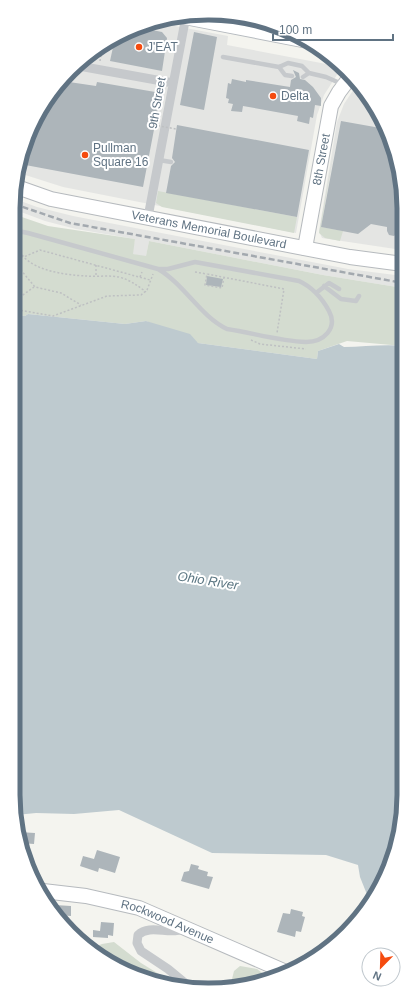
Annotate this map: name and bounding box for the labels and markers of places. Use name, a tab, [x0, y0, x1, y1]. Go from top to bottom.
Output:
place label: J'EAT	[147, 40, 178, 54]
marker: J'EAT	[134, 42, 144, 52]
place label: Delta	[281, 89, 309, 103]
marker: Delta	[268, 91, 278, 101]
place label: Pullman Square 16	[93, 141, 149, 169]
marker: Pullman Square 16	[80, 150, 90, 160]

